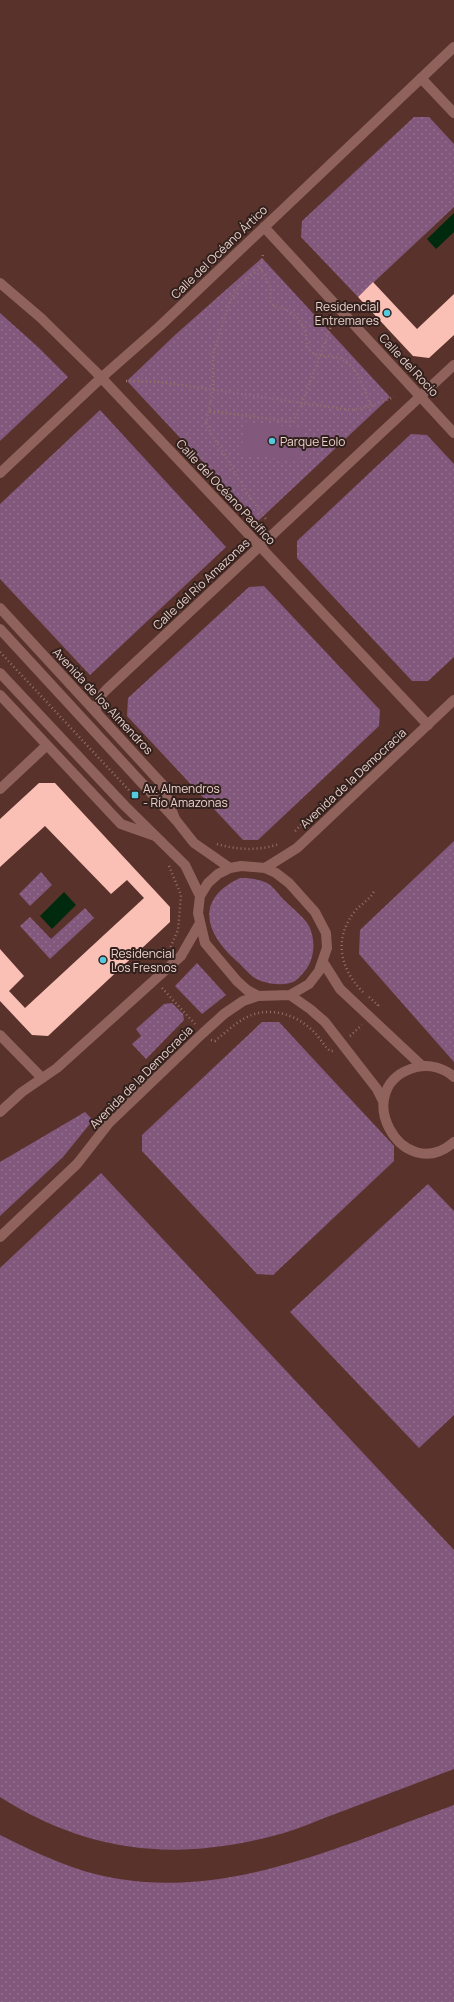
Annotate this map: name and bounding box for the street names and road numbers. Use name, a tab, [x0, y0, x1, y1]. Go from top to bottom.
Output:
street label: Calle del Océano Ártico	[167, 201, 271, 303]
street label: Calle del Rocío	[375, 330, 443, 400]
street label: Calle del Océano Pacífico	[172, 435, 280, 549]
street label: Calle del Río Amazonas	[149, 534, 253, 634]
street label: Avenida de los Almendros	[49, 644, 157, 758]
street label: Avenida de la Democracia	[296, 724, 410, 832]
street label: Avenida de la Democracia	[86, 1022, 196, 1132]

